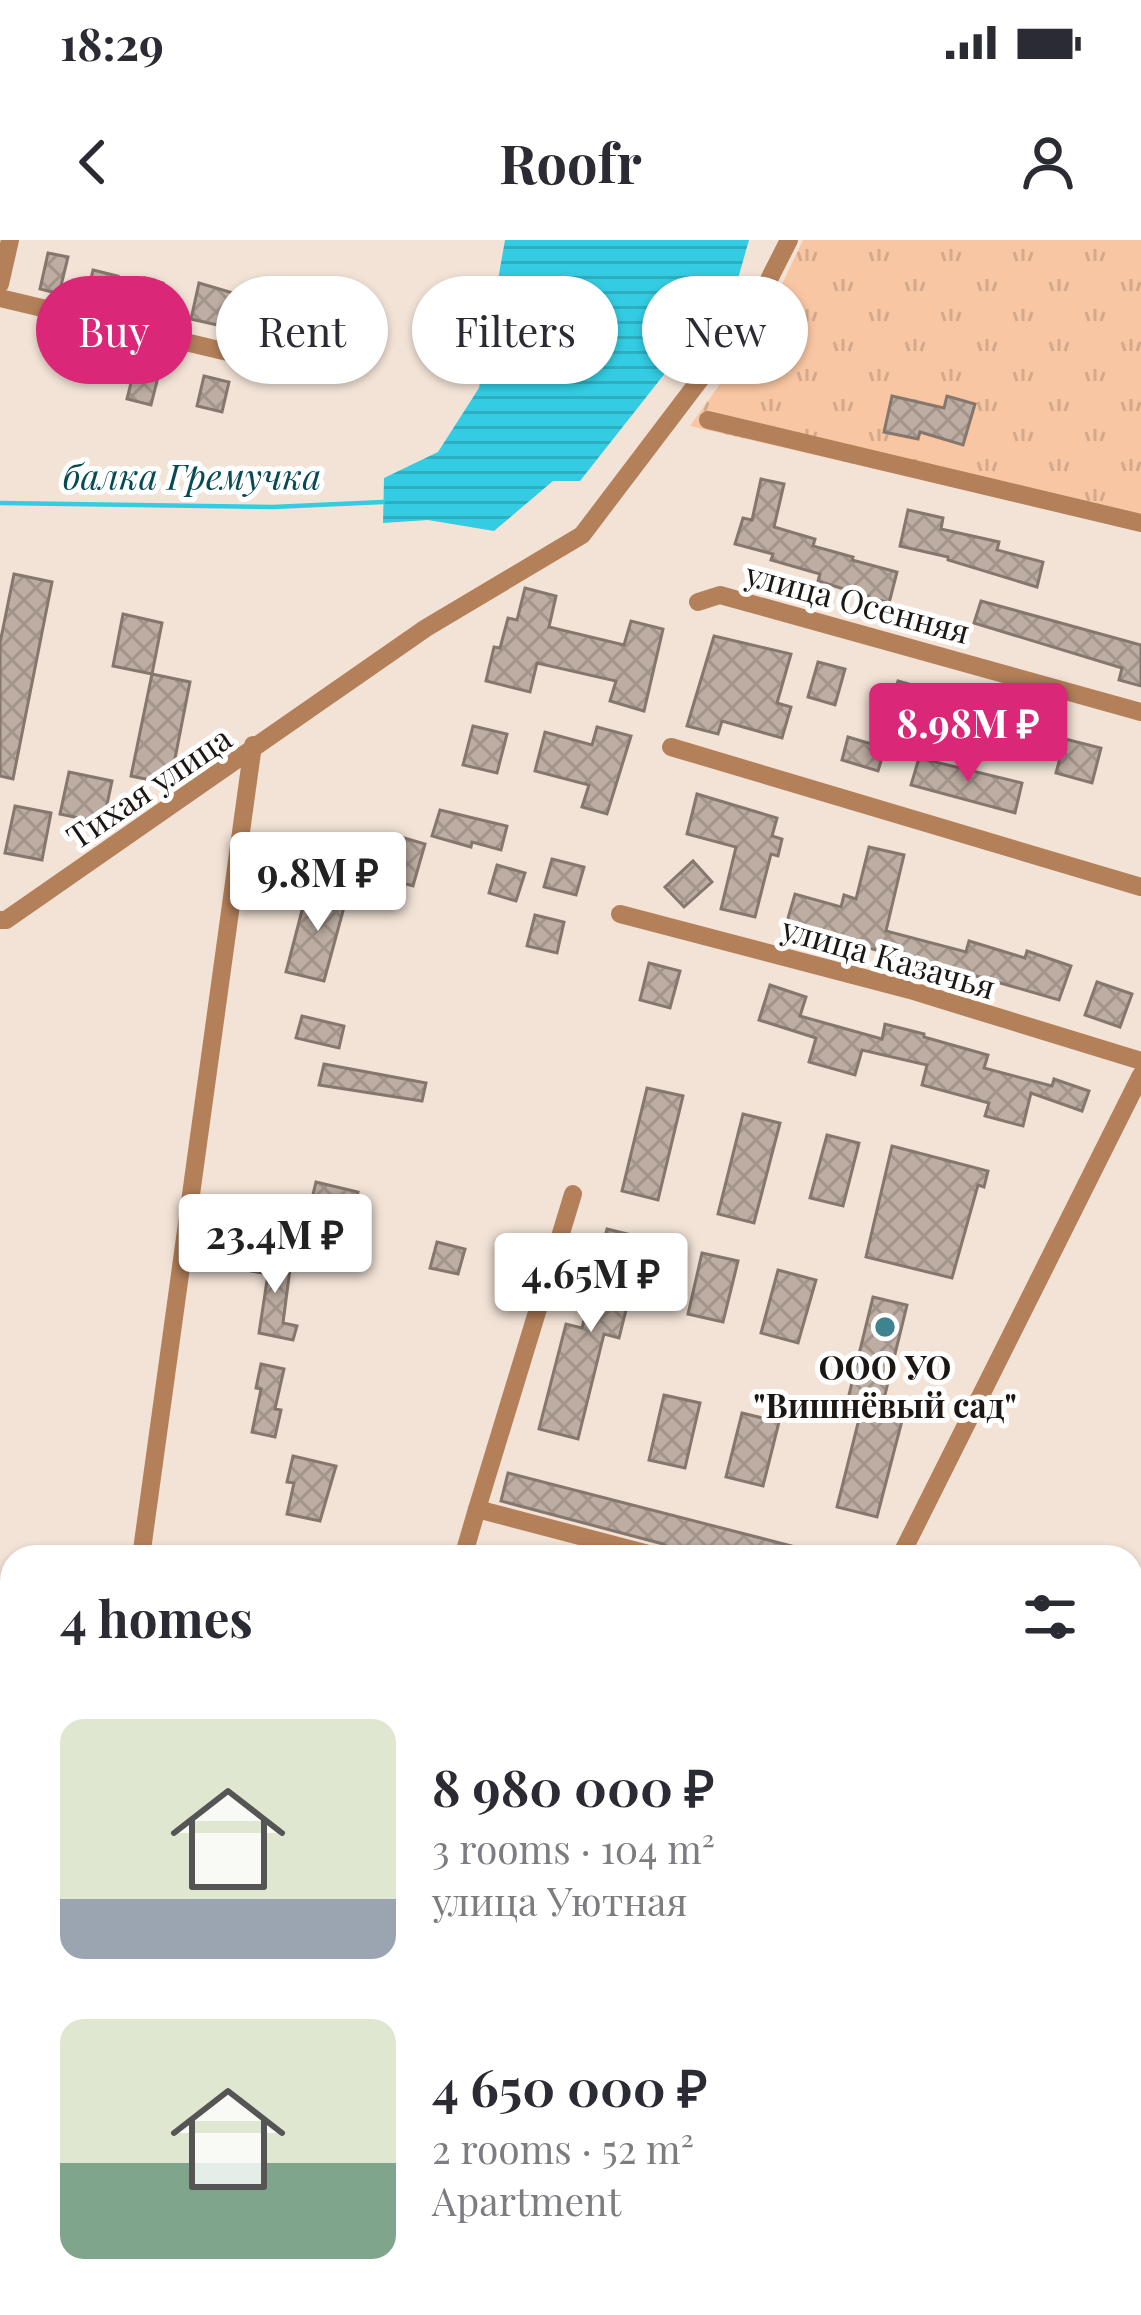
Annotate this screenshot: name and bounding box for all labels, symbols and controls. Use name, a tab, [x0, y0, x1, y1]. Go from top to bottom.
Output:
text: 18:29	[60, 12, 164, 72]
text: Roofr	[499, 126, 642, 198]
icon: back	[60, 129, 126, 195]
icon: person	[1015, 129, 1081, 195]
chip: Buy	[36, 276, 192, 384]
chip: Rent	[216, 276, 388, 384]
chip: Filters	[412, 276, 618, 384]
chip: New	[642, 276, 808, 384]
water label: балка Гремучка	[63, 451, 321, 499]
street label: улица Осенняя	[740, 550, 975, 652]
pin: 8.98M ₽	[857, 683, 1079, 785]
text: 8.98M ₽	[896, 696, 1040, 748]
street label: Тихая улица	[57, 714, 239, 857]
pin: 9.8M ₽	[220, 832, 416, 934]
text: 9.8M ₽	[257, 845, 379, 897]
street label: улица Казачья	[776, 904, 1001, 1008]
pin: 23.4M ₽	[164, 1194, 386, 1296]
text: 23.4M ₽	[206, 1207, 344, 1259]
pin: 4.65M ₽	[480, 1233, 702, 1335]
text: 4.65M ₽	[522, 1246, 660, 1298]
marker: ООО УО "Вишнёвый сад"	[872, 1314, 898, 1340]
place label: ООО УО "Вишнёвый сад"	[753, 1344, 1017, 1426]
text: 4 homes	[60, 1583, 253, 1651]
icon: filters	[1017, 1584, 1083, 1650]
text: 8 980 000 ₽	[432, 1752, 714, 1820]
icon: home	[156, 1767, 300, 1911]
text: 3 rooms · 104 m²	[432, 1822, 715, 1874]
text: улица Уютная	[432, 1874, 687, 1926]
text: 4 650 000 ₽	[432, 2052, 707, 2120]
icon: home	[156, 2067, 300, 2211]
text: 2 rooms · 52 m²	[432, 2122, 694, 2174]
text: Apartment	[432, 2174, 621, 2226]

